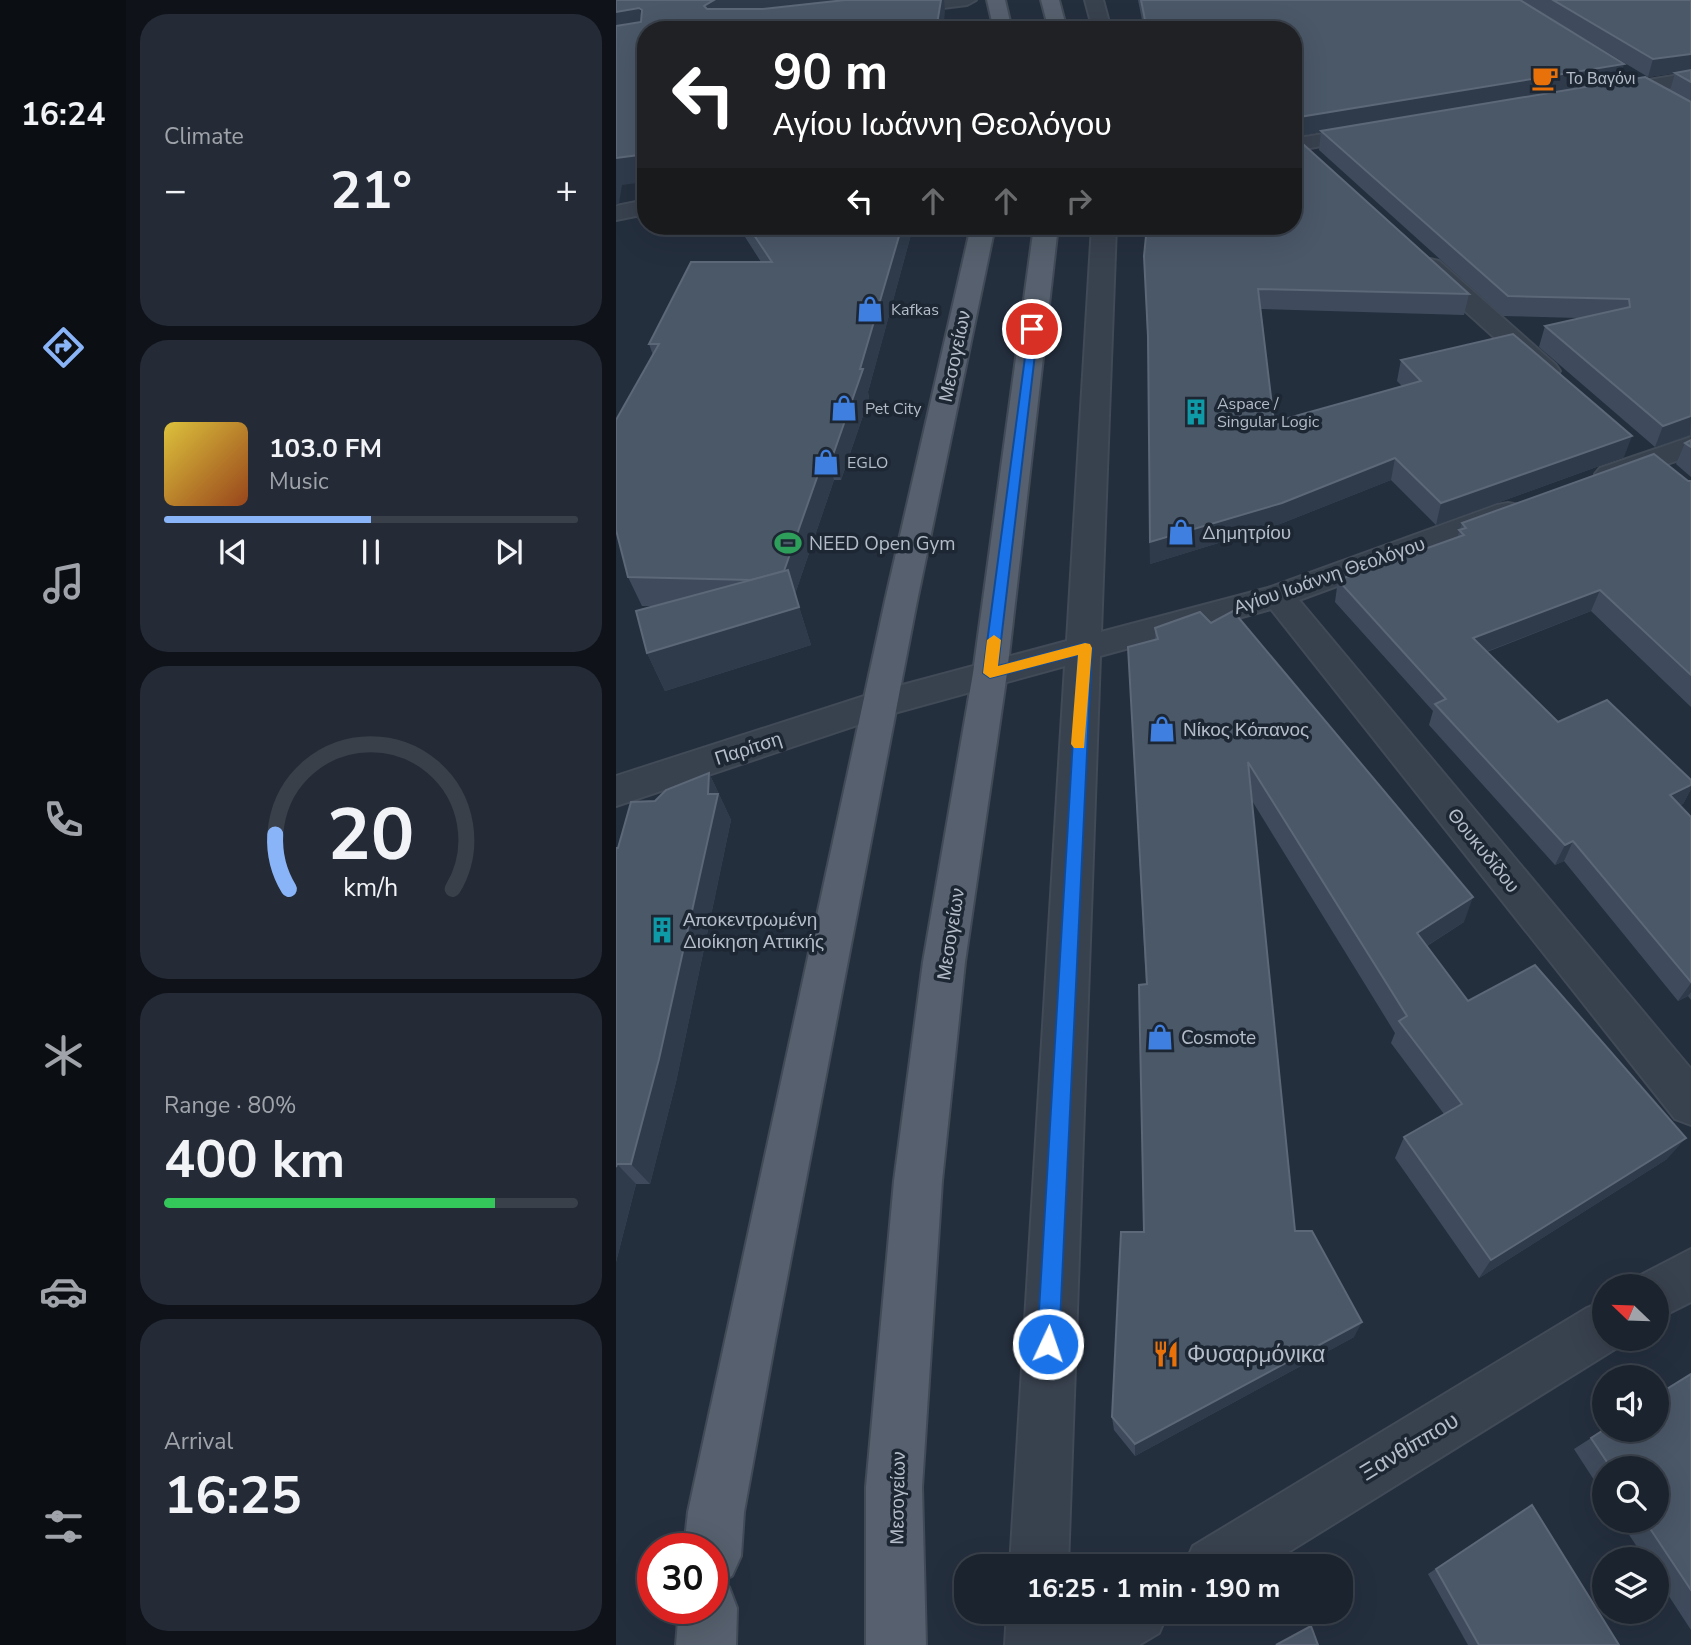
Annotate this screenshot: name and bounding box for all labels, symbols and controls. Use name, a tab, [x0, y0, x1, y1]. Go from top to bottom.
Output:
text: 90 m	[773, 39, 888, 106]
icon: left	[658, 49, 749, 140]
cafe icon: Το Βαγόνι	[1530, 63, 1560, 93]
place label: Το Βαγόνι	[1566, 68, 1636, 90]
text: 16:24	[21, 93, 105, 136]
text: Αγίου Ιωάννη Θεολόγου	[773, 103, 1112, 146]
text: Climate	[164, 121, 244, 152]
text: 21°	[330, 155, 412, 226]
text: −	[164, 165, 187, 216]
text: +	[555, 165, 578, 216]
icon: left	[841, 182, 879, 220]
icon: ahead	[914, 182, 952, 220]
icon: ahead	[987, 182, 1025, 220]
icon: right	[1060, 182, 1098, 220]
shop icon: Kafkas	[855, 294, 885, 324]
place label: Kafkas	[891, 299, 939, 321]
pin	[1002, 299, 1062, 359]
street label: Μεσογείων	[933, 308, 977, 404]
icon: arrive	[1013, 310, 1051, 348]
icon: directions	[39, 323, 88, 372]
shop icon: Pet City	[829, 393, 859, 423]
place label: Aspace / Singular Logic	[1217, 393, 1320, 433]
building icon: Aspace / Singular Logic	[1181, 397, 1211, 427]
place label: Pet City	[865, 398, 922, 420]
text: 103.0 FM	[269, 431, 382, 466]
shop icon: EGLO	[811, 447, 841, 477]
place label: EGLO	[847, 452, 888, 474]
text: Music	[269, 466, 329, 497]
shop icon: Δημητρίου	[1166, 517, 1196, 547]
place label: Δημητρίου	[1202, 520, 1291, 546]
sports icon: NEED Open Gym	[773, 528, 803, 558]
place label: NEED Open Gym	[809, 531, 955, 557]
street label: Αγίου Ιωάννη Θεολόγου	[1230, 531, 1429, 621]
icon: previous	[214, 533, 252, 571]
icon: pause	[352, 533, 390, 571]
icon: next	[490, 533, 528, 571]
icon: music	[39, 559, 88, 608]
shop icon: Νίκος Κόπανος	[1147, 714, 1177, 744]
place label: Νίκος Κόπανος	[1183, 717, 1309, 743]
street label: Παρίτση	[711, 726, 785, 772]
text: 20	[327, 785, 415, 885]
icon: phone	[39, 795, 88, 844]
street label: Θουκυδίδου	[1441, 803, 1525, 898]
text: km/h	[343, 870, 399, 904]
street label: Μεσογείων	[931, 886, 971, 982]
place label: Αποκεντρωμένη Διοίκηση Αττικής	[683, 907, 824, 955]
building icon: Αποκεντρωμένη Διοίκηση Αττικής	[647, 915, 677, 945]
shop icon: Cosmote	[1145, 1022, 1175, 1052]
place label: Cosmote	[1181, 1025, 1256, 1051]
icon: climate	[39, 1031, 88, 1080]
text: Range · 80%	[164, 1090, 296, 1121]
text: 400 km	[164, 1124, 345, 1195]
icon: car	[39, 1267, 88, 1316]
north arrow	[1592, 1274, 1670, 1351]
map controls	[1592, 1274, 1669, 1624]
position arrow	[1011, 1307, 1085, 1381]
restaurant icon: Φυσαρμόνικα	[1151, 1339, 1181, 1369]
place label: Φυσαρμόνικα	[1187, 1339, 1325, 1370]
button: sound	[1592, 1365, 1669, 1442]
street label: Ξανθίππου	[1354, 1405, 1464, 1488]
text: Arrival	[164, 1426, 233, 1457]
street label: Μεσογείων	[884, 1451, 912, 1545]
button: search	[1592, 1456, 1669, 1533]
text: 16:25	[164, 1460, 302, 1531]
icon: filters	[39, 1502, 88, 1551]
speed limit sign: 30	[637, 1533, 728, 1624]
button: layers	[1592, 1547, 1669, 1624]
text: 16:25 · 1 min · 190 m	[1027, 1571, 1280, 1606]

